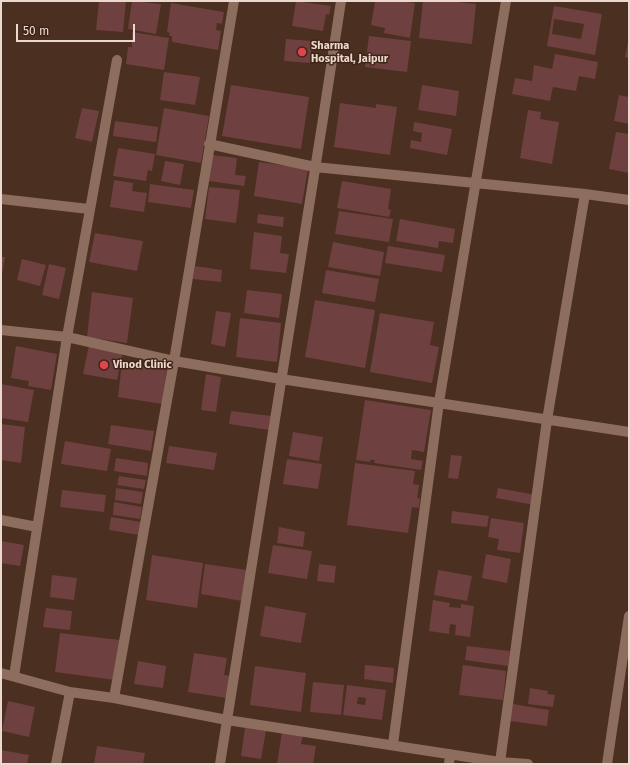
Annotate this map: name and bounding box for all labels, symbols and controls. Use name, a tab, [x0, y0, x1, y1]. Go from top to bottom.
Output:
scale bar	[18, 16, 137, 42]
text: 50 m	[23, 24, 49, 38]
place label: Sharma Hospital, Jaipur	[311, 39, 388, 65]
marker: Sharma Hospital, Jaipur	[296, 46, 308, 58]
place label: Vinod Clinic	[113, 358, 172, 372]
marker: Vinod Clinic	[98, 359, 110, 371]

